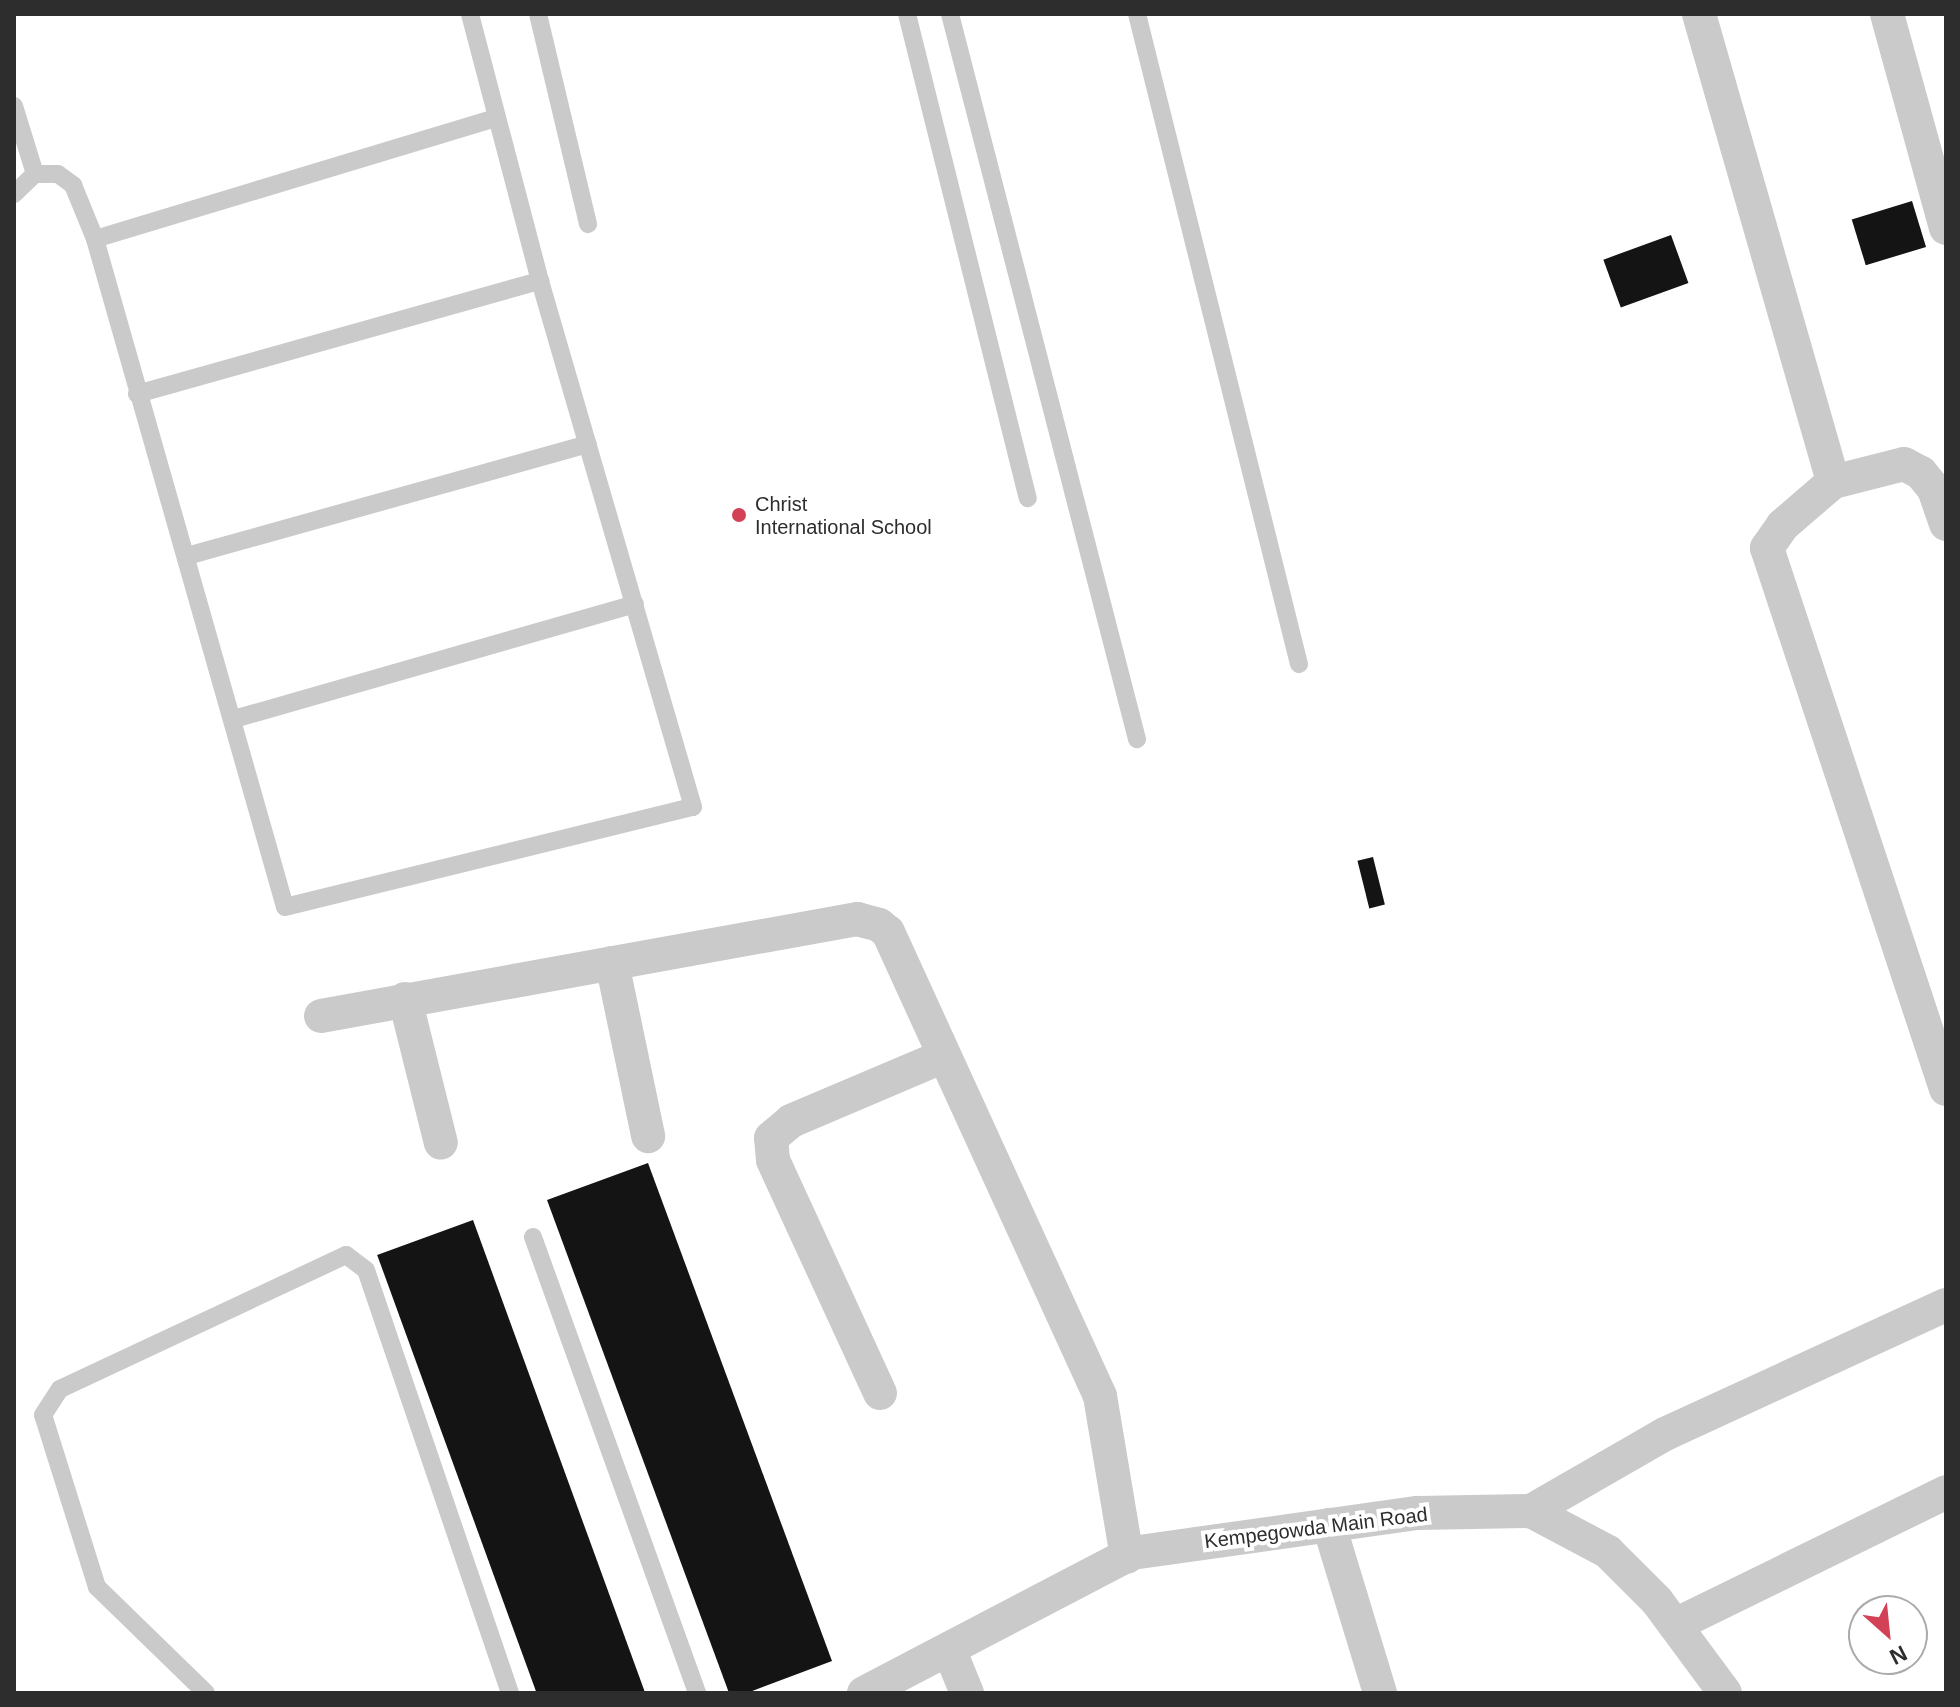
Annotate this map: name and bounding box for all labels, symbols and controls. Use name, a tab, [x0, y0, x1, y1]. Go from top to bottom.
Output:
place label: Christ International School	[755, 492, 932, 539]
marker: Christ International School	[730, 506, 748, 524]
street label: Kempegowda Main Road	[1203, 1502, 1429, 1554]
north arrow	[1848, 1595, 1928, 1675]
text: N	[1885, 1640, 1911, 1670]

